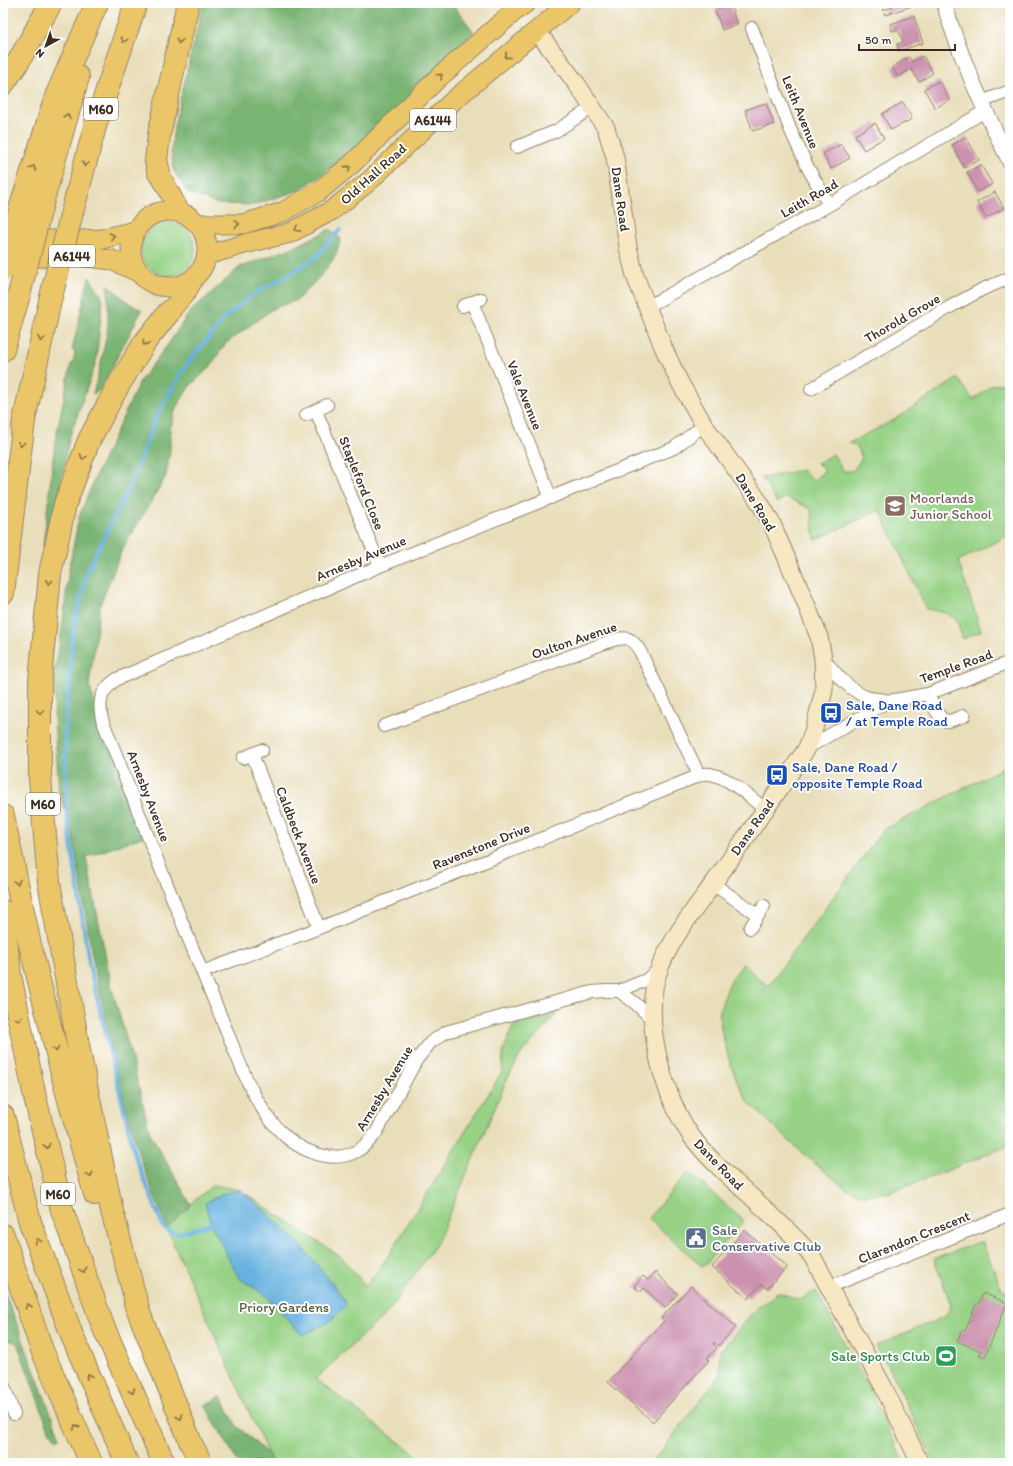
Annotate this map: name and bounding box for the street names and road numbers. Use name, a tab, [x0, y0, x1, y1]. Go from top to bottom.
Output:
street label: Leith Avenue	[778, 73, 823, 152]
road number: M60	[84, 98, 118, 120]
road number: A6144	[410, 109, 456, 131]
street label: Old Hall Road	[337, 140, 410, 209]
street label: Dane Road	[608, 166, 634, 233]
street label: Leith Road	[777, 175, 841, 222]
road number: A6144	[49, 245, 95, 267]
street label: Thorold Grove	[861, 290, 944, 347]
street label: Vale Avenue	[503, 358, 546, 433]
street label: Stapleford Close	[335, 434, 388, 533]
street label: Dane Road	[732, 470, 780, 535]
street label: Arnesby Avenue	[314, 532, 409, 585]
street label: Oulton Avenue	[529, 618, 619, 663]
street label: Temple Road	[917, 645, 995, 687]
street label: Arnesby Avenue	[123, 748, 174, 844]
street label: Caldbeck Avenue	[272, 784, 325, 887]
road number: M60	[26, 793, 60, 815]
street label: Dane Road	[727, 795, 778, 859]
street label: Ravenstone Drive	[430, 819, 533, 874]
street label: Arnesby Avenue	[352, 1042, 417, 1134]
street label: Dane Road	[690, 1135, 748, 1194]
road number: M60	[41, 1183, 75, 1205]
street label: Clarendon Crescent	[856, 1207, 973, 1268]

